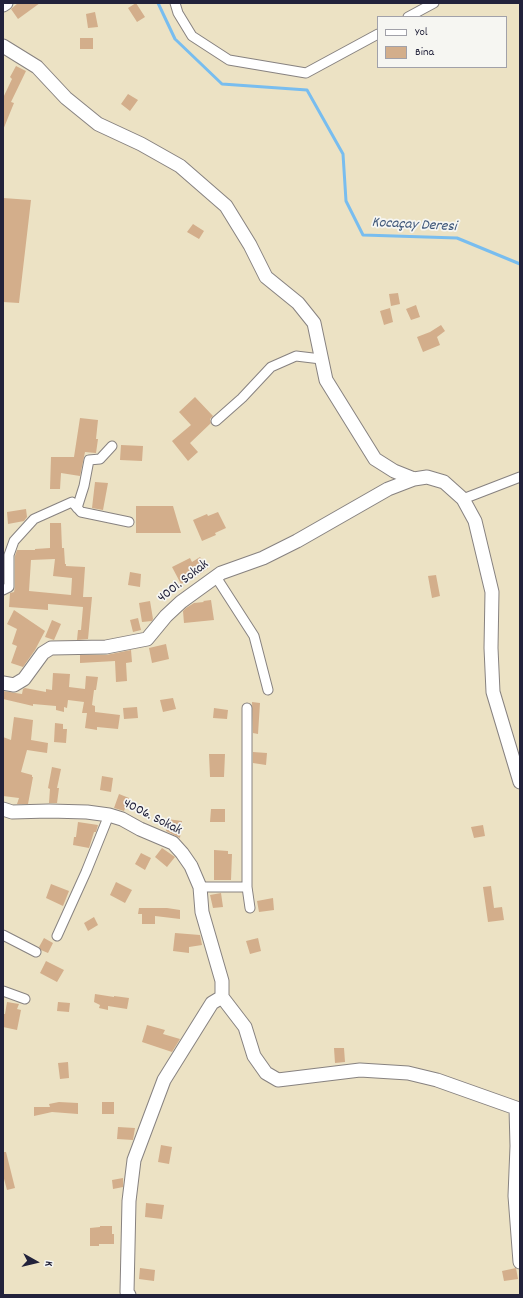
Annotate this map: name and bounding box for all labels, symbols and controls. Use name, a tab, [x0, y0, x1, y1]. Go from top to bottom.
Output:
legend	[377, 16, 507, 68]
text: Yol	[415, 24, 428, 41]
text: Bina	[415, 44, 434, 61]
water label: Kocaçay Deresi	[371, 215, 457, 237]
street label: 4001. Sokak	[155, 557, 213, 607]
street label: 4006. Sokak	[120, 796, 184, 840]
north arrow	[16, 1242, 56, 1282]
text: K	[40, 1260, 56, 1267]

